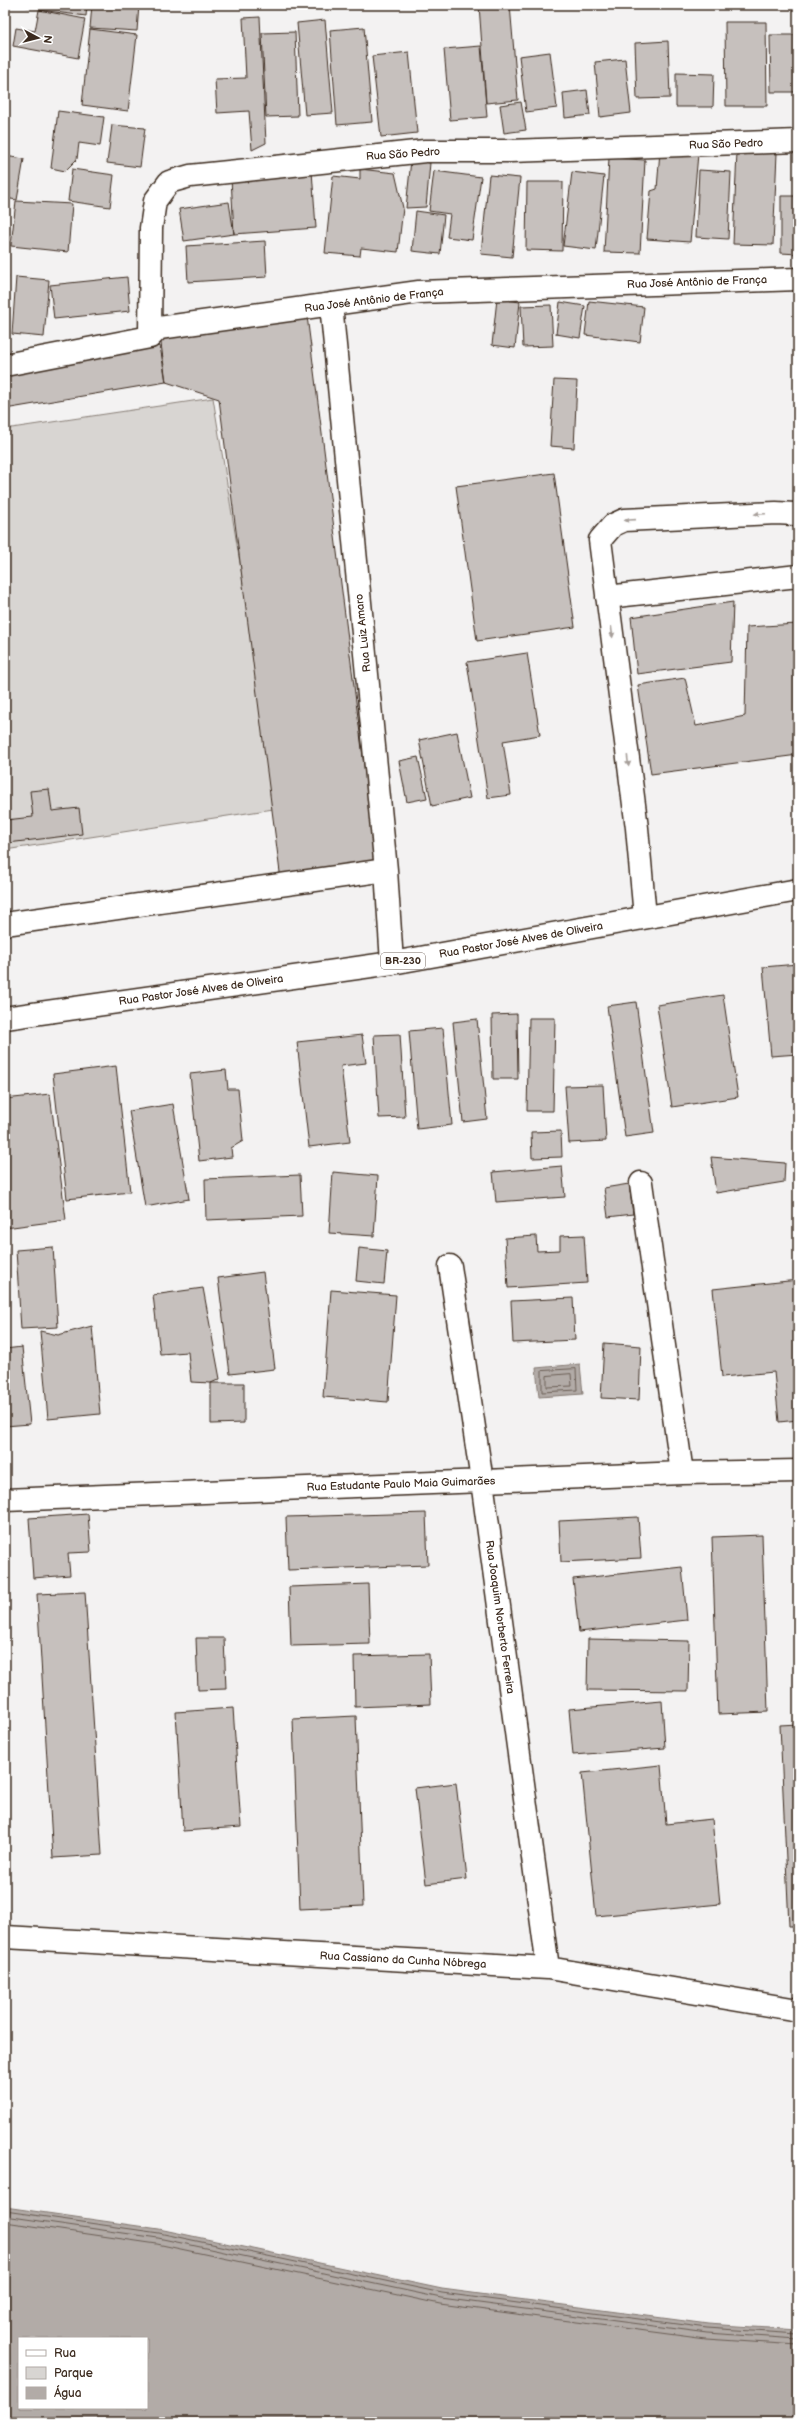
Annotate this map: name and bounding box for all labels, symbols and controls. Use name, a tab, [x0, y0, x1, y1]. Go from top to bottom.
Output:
north arrow	[18, 18, 58, 58]
text: N	[40, 34, 54, 44]
street label: Rua São Pedro	[689, 136, 763, 152]
street label: Rua São Pedro	[365, 145, 441, 163]
street label: Rua José Antônio de França	[627, 273, 767, 291]
street label: Rua José Antônio de França	[304, 285, 444, 315]
one-way arrow	[754, 510, 766, 517]
one-way arrow	[624, 517, 636, 524]
street label: Rua Luiz Amaro	[352, 593, 374, 673]
one-way arrow	[609, 626, 615, 638]
one-way arrow	[625, 754, 631, 767]
street label: Rua Pastor José Alves de Oliveira	[438, 919, 604, 961]
road number: BR-230	[381, 953, 425, 969]
street label: Rua Pastor José Alves de Oliveira	[118, 972, 284, 1008]
street label: Rua Estudante Paulo Maia Guimarães	[306, 1474, 496, 1494]
street label: Rua Joaquim Norberto Ferreira	[483, 1539, 517, 1695]
street label: Rua Cassiano da Cunha Nóbrega	[319, 1949, 487, 1971]
legend	[18, 2337, 148, 2409]
text: Rua	[54, 2346, 76, 2361]
text: Parque	[54, 2366, 93, 2381]
text: Água	[54, 2384, 82, 2401]

